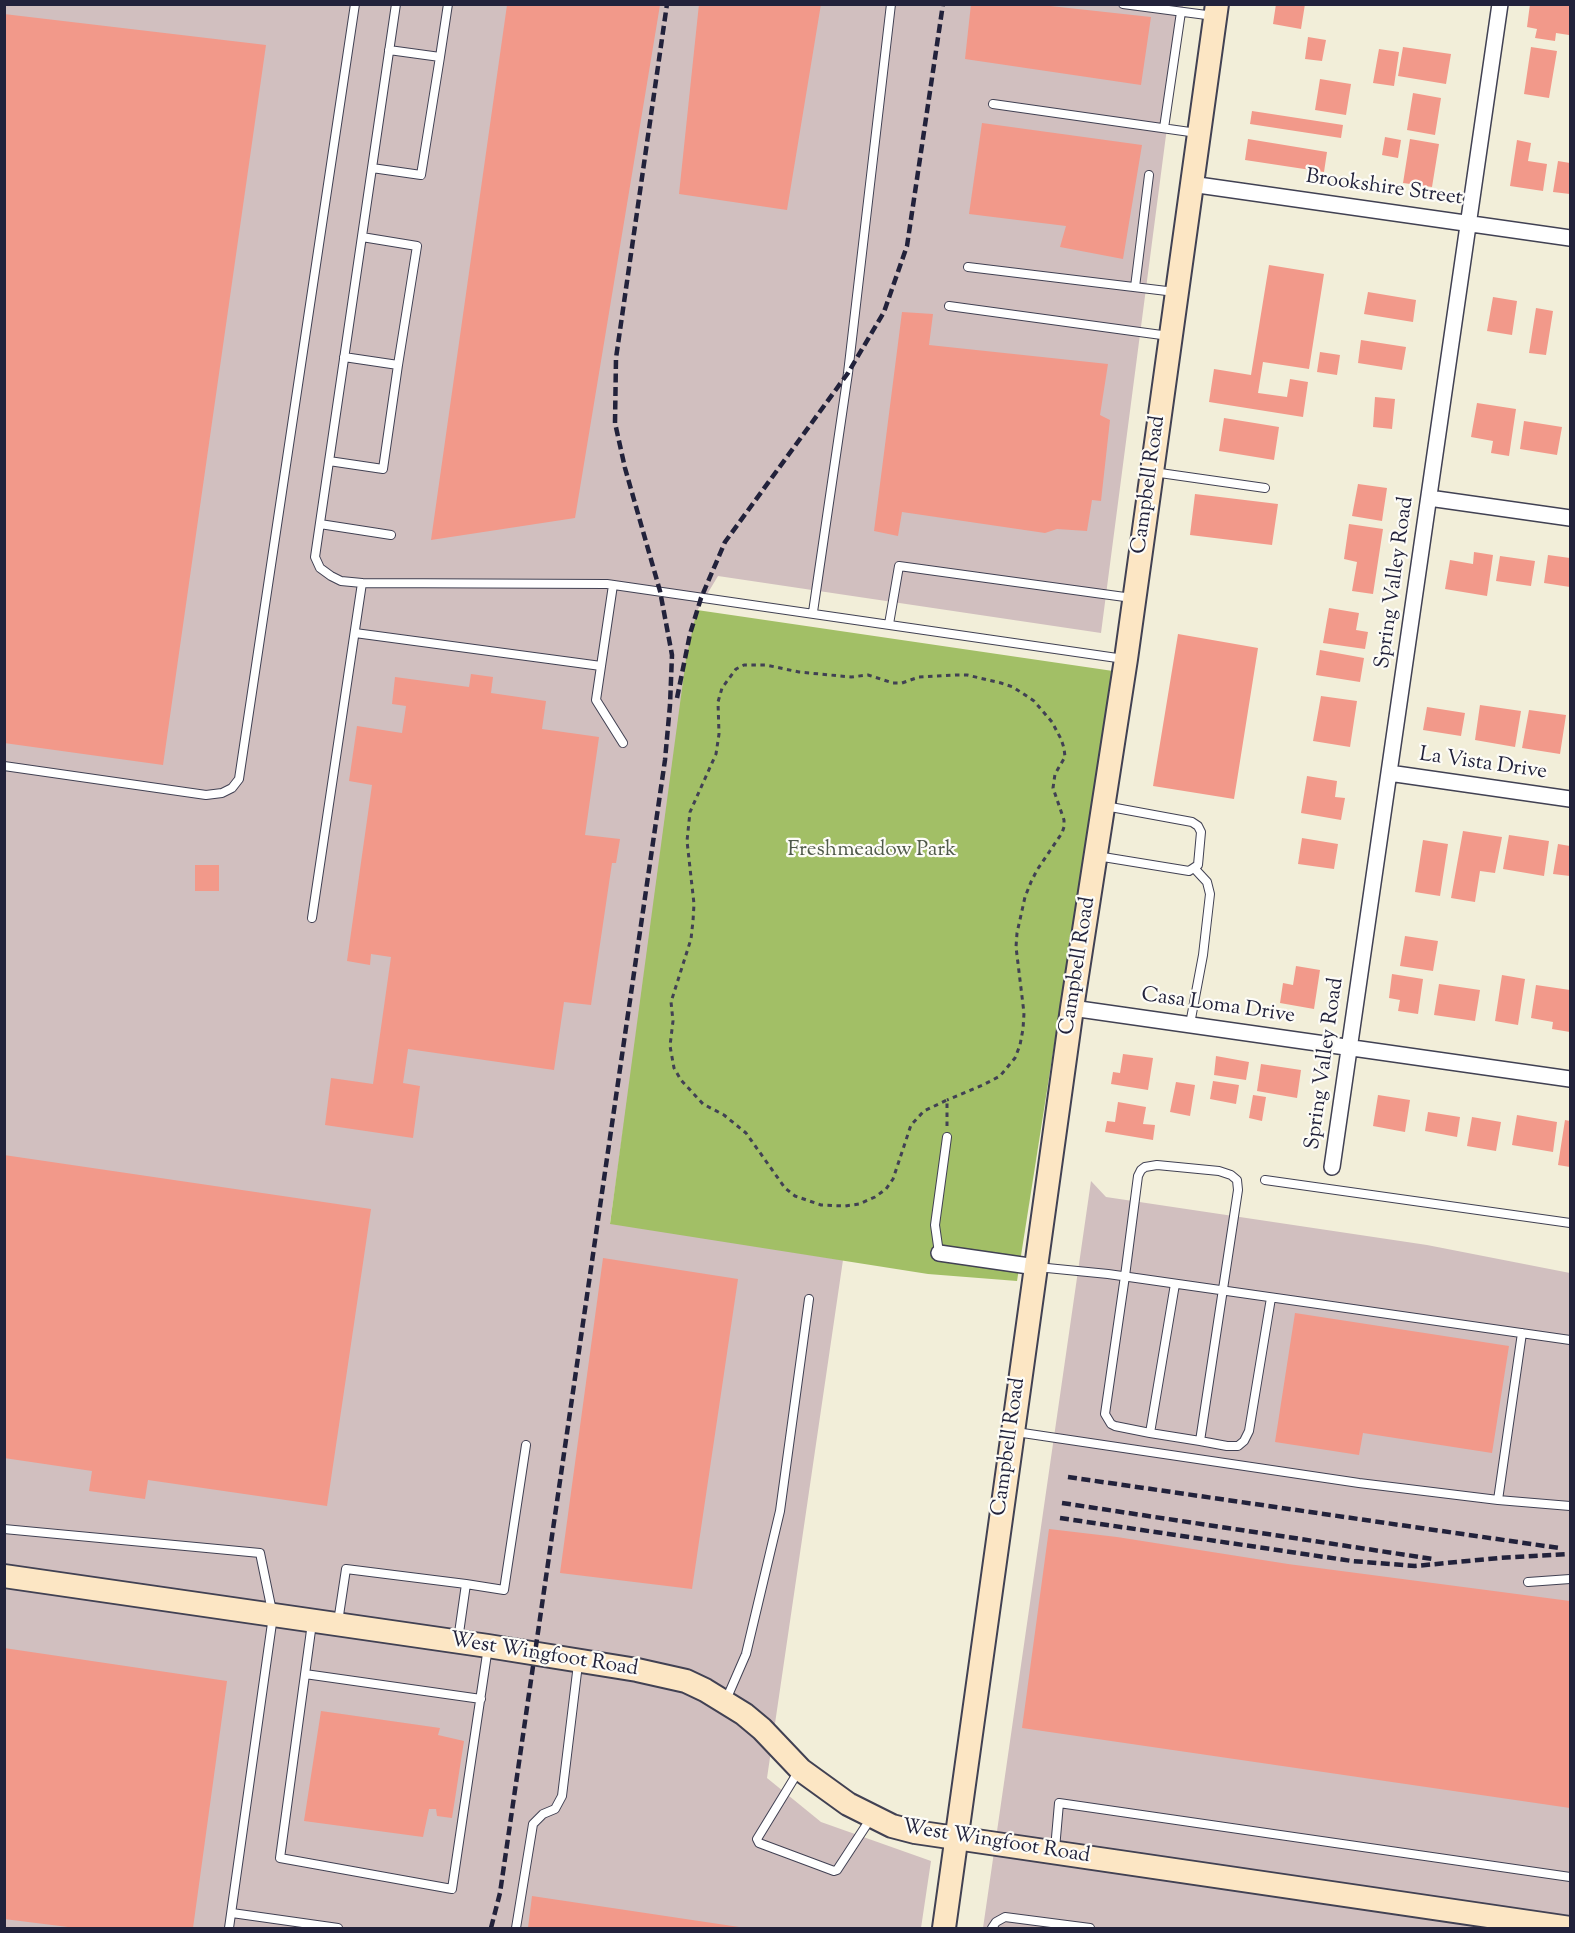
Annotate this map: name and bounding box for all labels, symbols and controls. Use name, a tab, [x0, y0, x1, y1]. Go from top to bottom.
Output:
street label: Brookshire Street	[1304, 166, 1464, 212]
street label: Campbell Road	[1128, 414, 1172, 556]
street label: Spring Valley Road	[1371, 495, 1421, 671]
street label: La Vista Drive	[1418, 744, 1548, 786]
park label: Freshmeadow Park	[788, 838, 956, 864]
street label: Campbell Road	[1056, 895, 1102, 1037]
street label: Spring Valley Road	[1301, 976, 1351, 1152]
street label: Casa Loma Drive	[1140, 984, 1296, 1030]
street label: Campbell Road	[988, 1376, 1032, 1518]
street label: West Wingfoot Road	[448, 1629, 640, 1683]
street label: West Wingfoot Road	[900, 1816, 1092, 1870]

